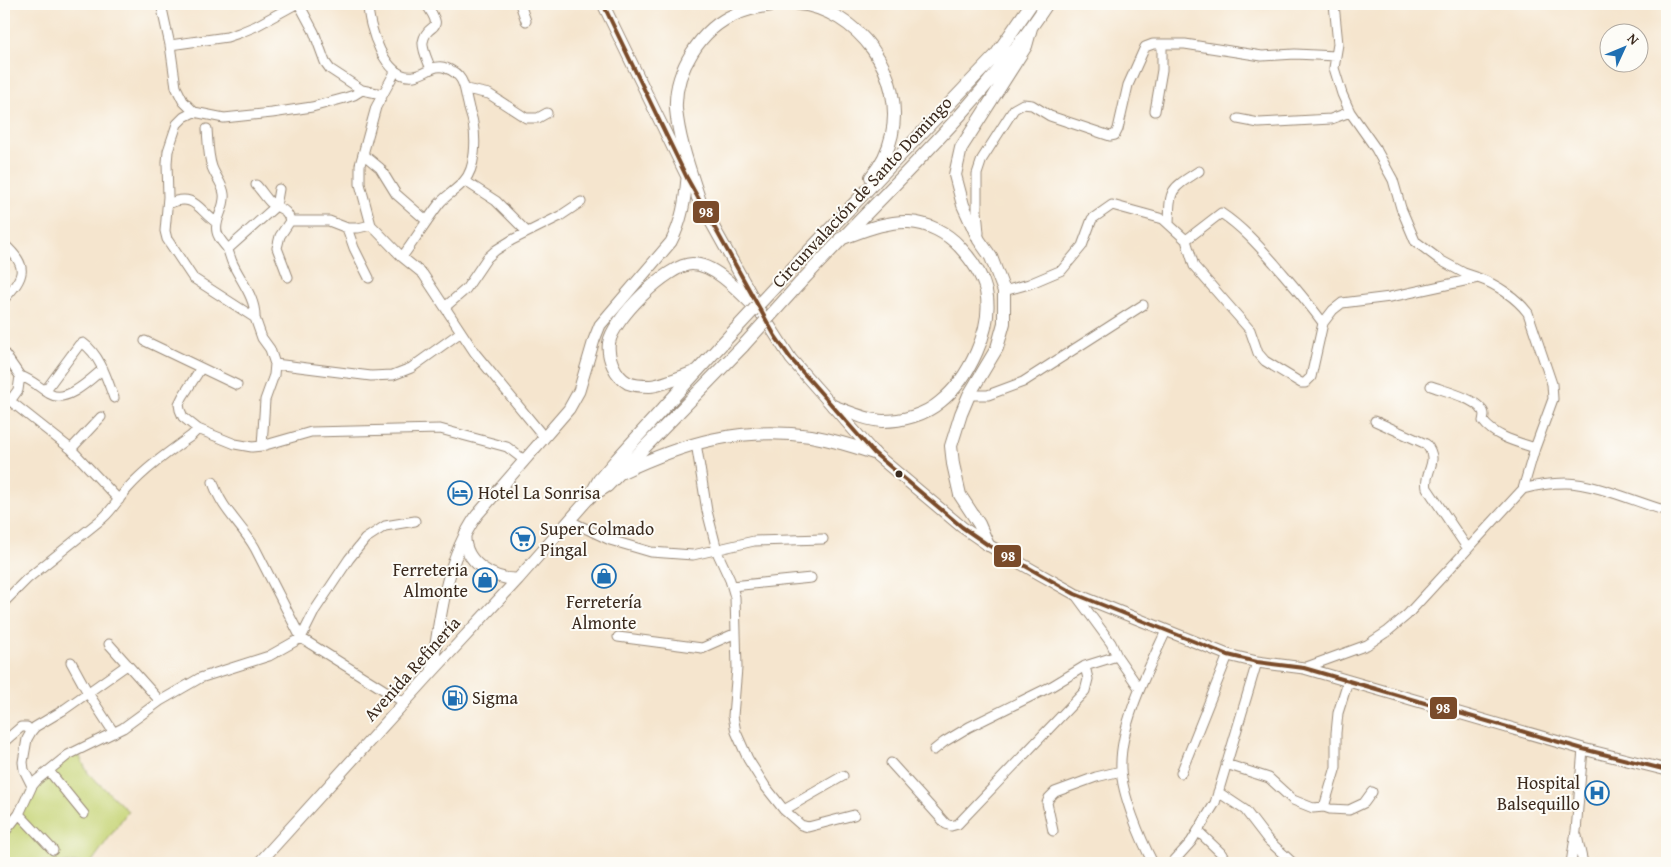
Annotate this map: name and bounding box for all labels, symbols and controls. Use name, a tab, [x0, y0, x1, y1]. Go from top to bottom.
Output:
north arrow	[1598, 22, 1648, 72]
text: N	[1623, 29, 1644, 50]
street label: Circunvalación de Santo Domingo	[765, 90, 958, 294]
line badge: 98	[692, 200, 720, 224]
text: 98	[699, 202, 713, 222]
unlabelled marker	[894, 469, 904, 479]
place label: Hotel La Sonrisa	[478, 479, 601, 506]
hotel icon: Hotel La Sonrisa	[447, 480, 473, 506]
place label: Super Colmado Pingal	[540, 515, 654, 563]
supermarket icon: Super Colmado Pingal	[510, 526, 536, 552]
line badge: 98	[993, 544, 1022, 568]
text: 98	[1001, 546, 1015, 566]
place label: Ferreteria Almonte	[393, 556, 468, 604]
shop icon: Ferretería Almonte	[591, 563, 617, 589]
shop icon: Ferreteria Almonte	[472, 567, 498, 593]
place label: Ferretería Almonte	[566, 588, 642, 636]
street label: Avenida Refinería	[357, 610, 467, 727]
place label: Sigma	[472, 684, 519, 711]
fuel station icon: Sigma	[442, 685, 468, 711]
line badge: 98	[1429, 696, 1458, 720]
text: 98	[1436, 698, 1450, 718]
place label: Hospital Balsequillo	[1497, 769, 1580, 817]
hospital icon: Hospital Balsequillo	[1584, 780, 1610, 806]

